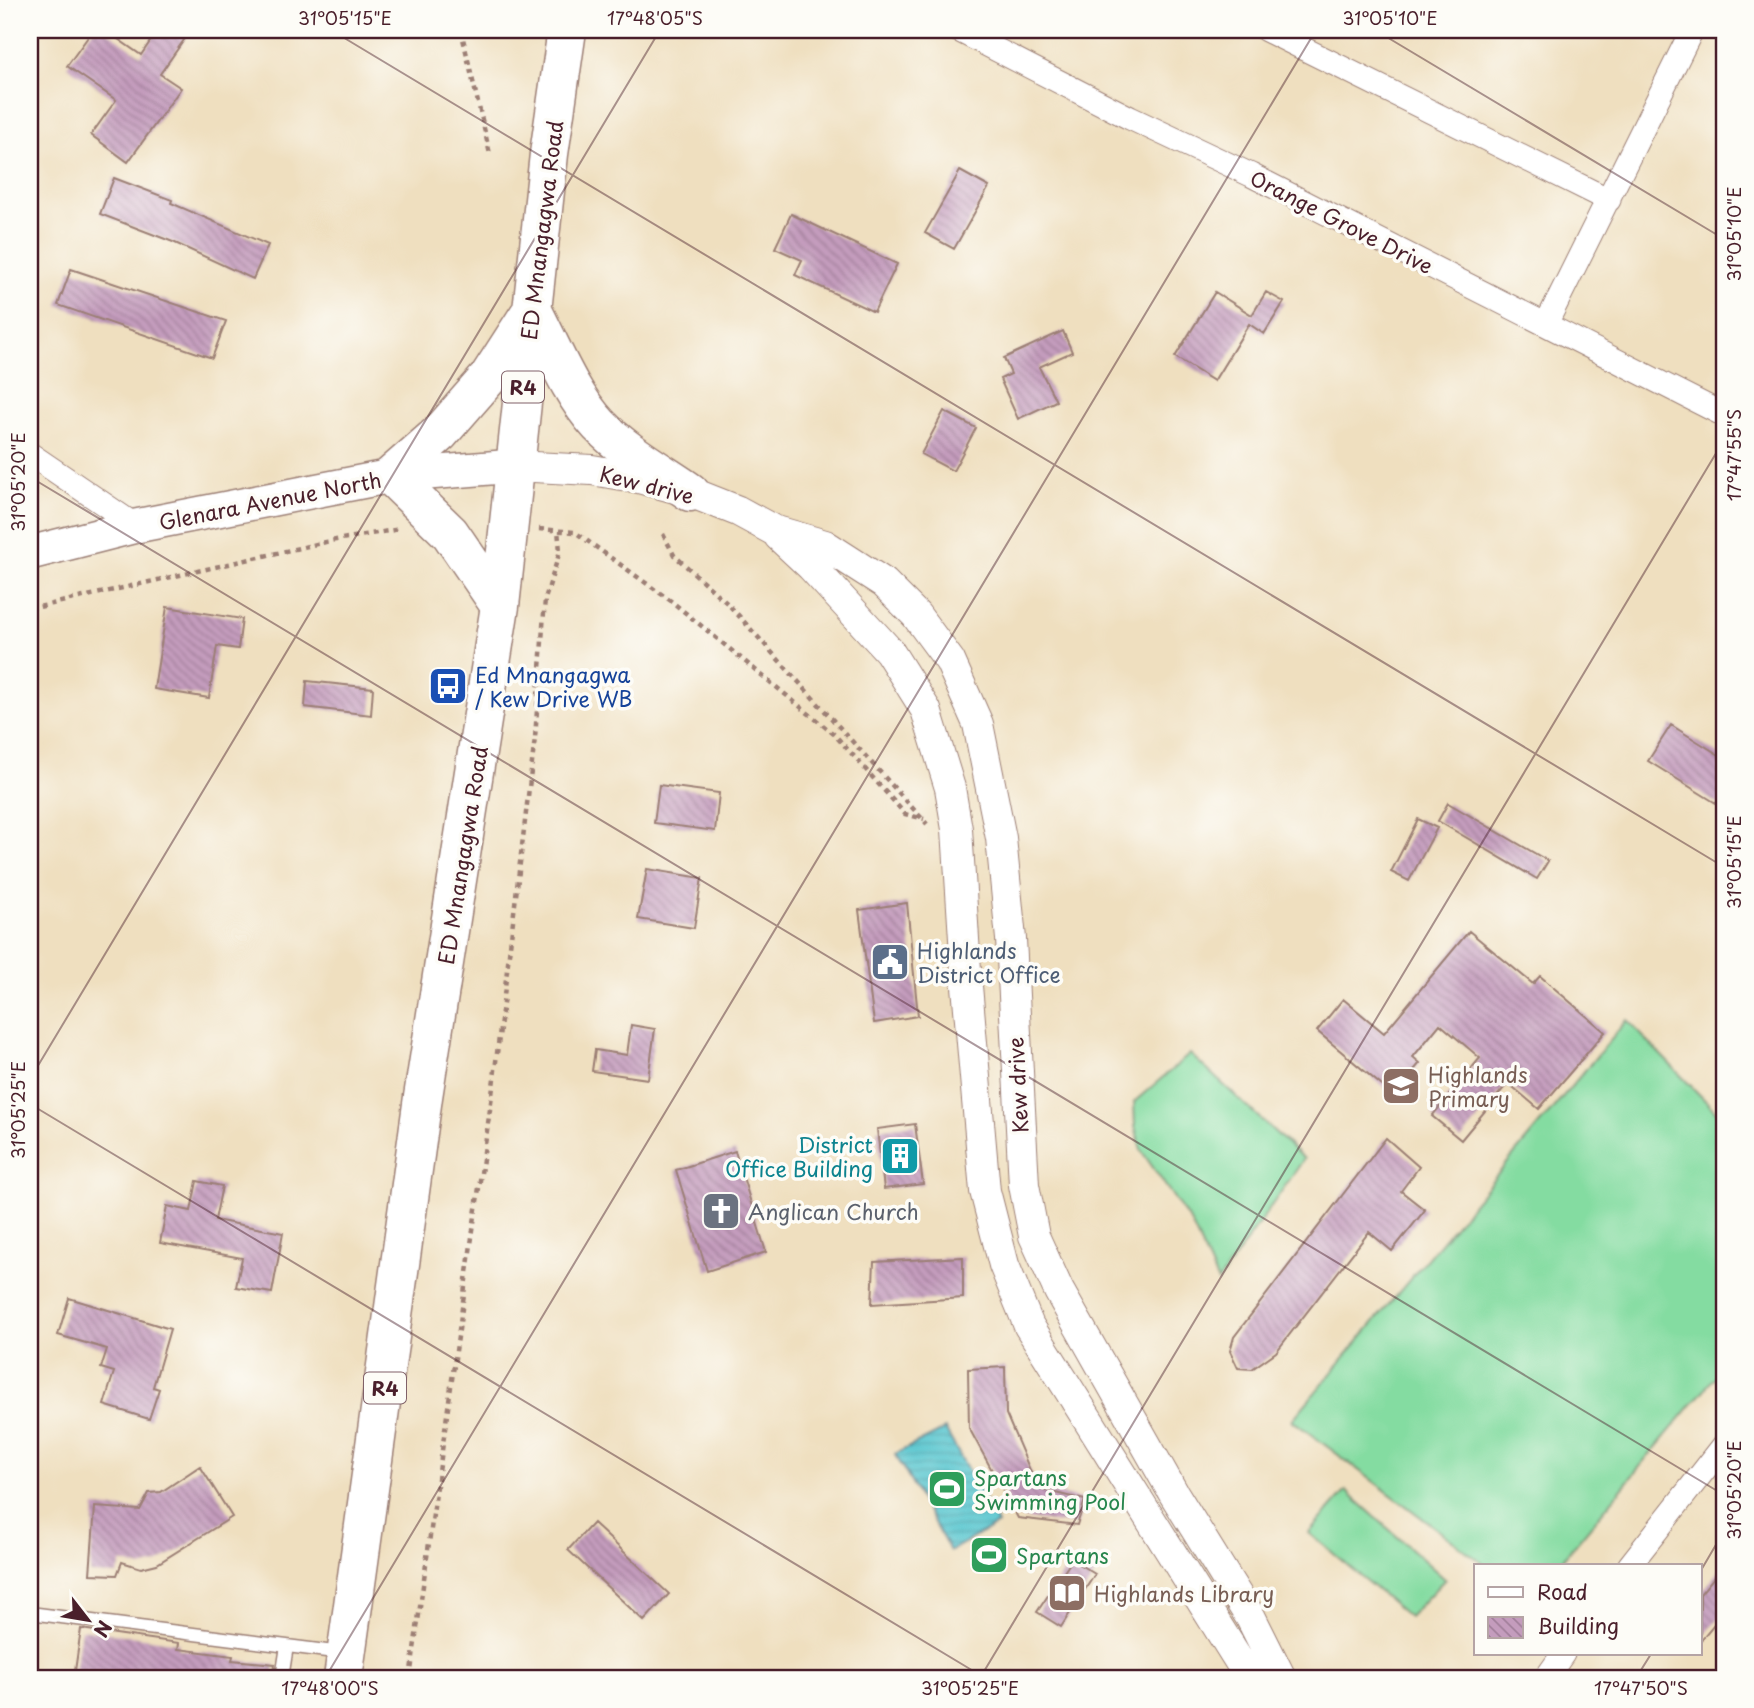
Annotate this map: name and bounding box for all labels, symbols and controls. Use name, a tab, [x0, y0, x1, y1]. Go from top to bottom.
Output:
text: 31°05'15"E	[298, 4, 392, 31]
text: 17°48'05"S	[607, 4, 703, 31]
text: 31°05'10"E	[1342, 4, 1438, 31]
street label: ED Mnangagwa Road	[512, 118, 570, 342]
street label: Orange Grove Drive	[1245, 161, 1439, 281]
text: 31°05'10"E	[1720, 186, 1747, 282]
road number: R4	[502, 372, 544, 402]
text: 17°47'55"S	[1720, 409, 1747, 501]
text: 31°05'20"E	[4, 432, 31, 532]
street label: Kew drive	[597, 457, 697, 511]
street label: Glenara Avenue North	[156, 463, 384, 537]
place label: Ed Mnangagwa / Kew Drive WB	[475, 658, 632, 714]
bus stop icon: Ed Mnangagwa / Kew Drive WB	[427, 665, 469, 707]
street label: ED Mnangagwa Road	[429, 743, 495, 967]
text: 31°05'15"E	[1720, 815, 1747, 909]
place label: Highlands District Office	[917, 934, 1061, 990]
public building icon: Highlands District Office	[869, 941, 911, 983]
street label: Kew drive	[999, 1036, 1035, 1134]
place label: Highlands Primary	[1428, 1058, 1528, 1114]
text: 31°05'25"E	[4, 1061, 31, 1159]
school or university icon: Highlands Primary	[1380, 1065, 1422, 1107]
place label: District Office Building	[725, 1128, 873, 1184]
building icon: District Office Building	[879, 1135, 921, 1177]
church icon: Anglican Church	[700, 1190, 742, 1232]
place label: Anglican Church	[748, 1195, 919, 1227]
road number: R4	[364, 1372, 406, 1404]
text: 31°05'20"E	[1720, 1440, 1747, 1540]
place label: Spartans Swimming Pool	[974, 1461, 1126, 1517]
sports icon: Spartans Swimming Pool	[926, 1468, 968, 1510]
sports icon: Spartans	[968, 1534, 1010, 1576]
place label: Spartans	[1016, 1539, 1109, 1571]
legend	[1474, 1564, 1702, 1656]
library icon: Highlands Library	[1046, 1572, 1088, 1614]
text: Road	[1537, 1575, 1588, 1607]
place label: Highlands Library	[1094, 1577, 1274, 1609]
north arrow	[52, 1586, 122, 1656]
text: Building	[1537, 1609, 1619, 1641]
text: N	[88, 1616, 119, 1643]
text: 17°48'00"S	[281, 1674, 379, 1701]
text: 31°05'25"E	[921, 1674, 1019, 1701]
text: 17°47'50"S	[1594, 1674, 1688, 1701]

